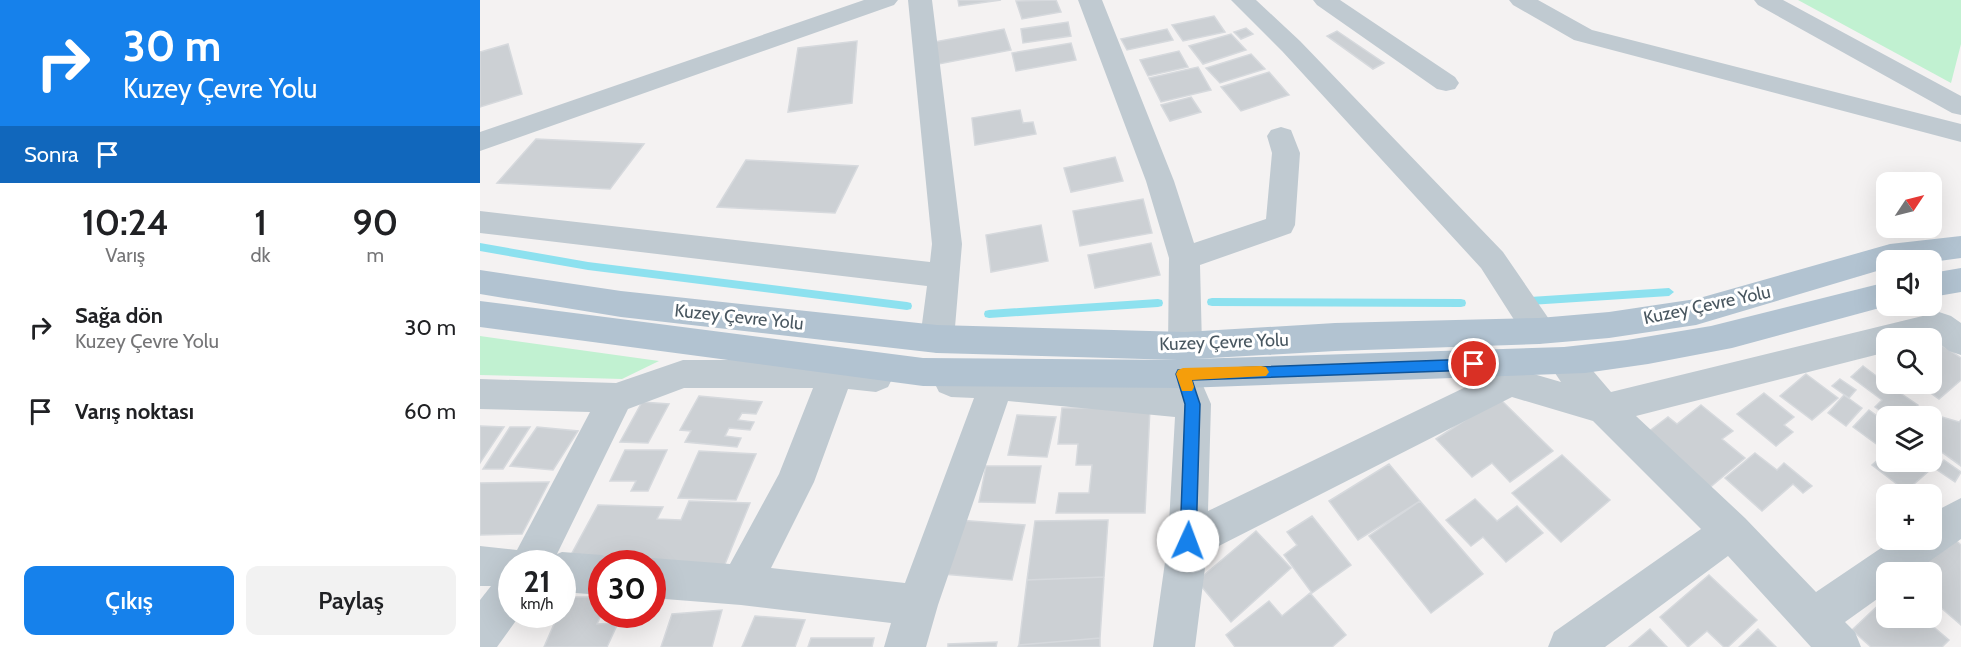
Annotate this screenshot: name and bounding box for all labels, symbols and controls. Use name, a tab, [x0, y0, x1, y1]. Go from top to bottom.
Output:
text: 30 m	[123, 20, 221, 72]
icon: right	[24, 24, 102, 102]
text: Kuzey Çevre Yolu	[123, 72, 317, 105]
icon: arrive	[91, 138, 124, 171]
text: Sonra	[24, 141, 79, 168]
north arrow	[1876, 172, 1942, 238]
map controls	[1876, 172, 1942, 628]
text: 10:24	[82, 200, 169, 244]
text: 1	[254, 200, 267, 244]
text: 90	[352, 200, 398, 244]
text: Varış	[105, 243, 145, 267]
text: dk	[250, 243, 271, 267]
text: m	[366, 243, 384, 267]
button: sound	[1876, 250, 1942, 316]
street label: Kuzey Çevre Yolu	[1641, 281, 1773, 329]
street label: Kuzey Çevre Yolu	[673, 299, 805, 335]
text: Sağa dön	[75, 302, 163, 329]
icon: right	[24, 311, 57, 344]
text: 30 m	[404, 314, 456, 341]
button: search	[1876, 328, 1942, 394]
text: Kuzey Çevre Yolu	[75, 329, 219, 353]
street label: Kuzey Çevre Yolu	[1159, 329, 1289, 355]
pin	[1448, 338, 1499, 389]
icon: arrive	[1457, 347, 1490, 380]
icon: arrive	[24, 395, 57, 428]
text: Varış noktası	[75, 398, 194, 425]
text: 60 m	[404, 398, 456, 425]
button: layers	[1876, 406, 1942, 472]
button: +	[1876, 484, 1942, 550]
position arrow	[1156, 509, 1220, 573]
speed limit sign: 30	[588, 550, 666, 628]
button: −	[1876, 562, 1942, 628]
text: 21	[524, 563, 550, 600]
button: Çıkış	[24, 566, 234, 635]
button: Paylaş	[246, 566, 456, 635]
text: km/h	[521, 595, 553, 613]

